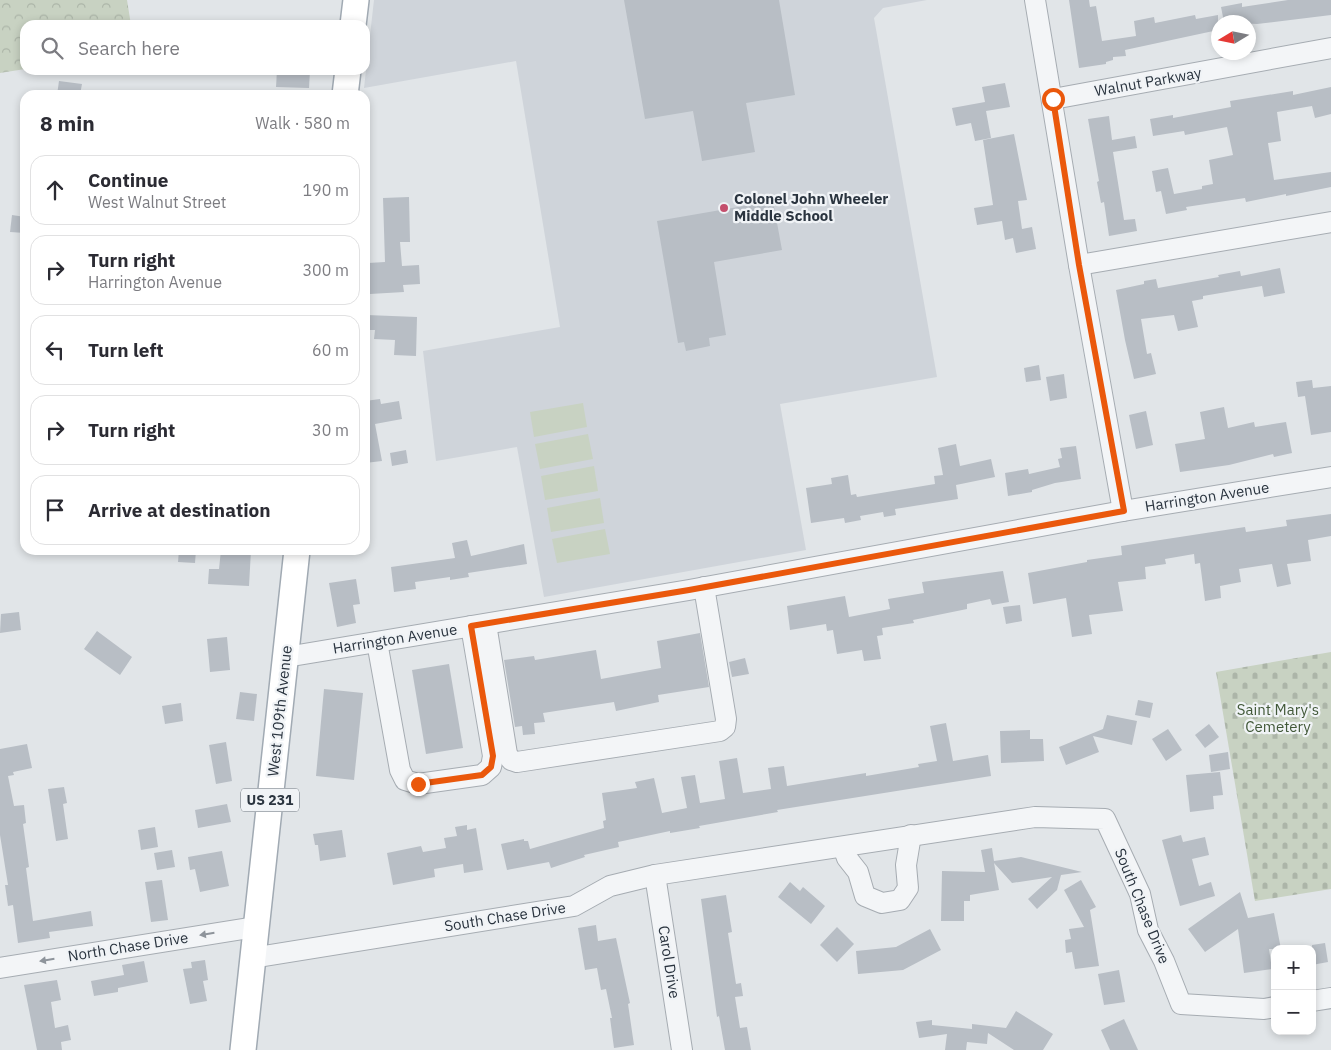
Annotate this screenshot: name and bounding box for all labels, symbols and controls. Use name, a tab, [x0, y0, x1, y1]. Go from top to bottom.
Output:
north arrow	[1211, 15, 1256, 60]
search box	[20, 20, 370, 75]
icon: search	[38, 34, 66, 62]
text: Search here	[78, 36, 180, 60]
street label: Walnut Parkway	[1093, 63, 1203, 100]
route start	[1042, 88, 1065, 111]
text: 8 min	[40, 109, 95, 137]
text: Walk · 580 m	[255, 113, 350, 133]
text: Continue	[88, 168, 168, 192]
icon: ahead	[41, 176, 69, 204]
text: 190 m	[302, 180, 349, 200]
place label: Colonel John Wheeler Middle School	[734, 189, 888, 225]
text: West Walnut Street	[88, 192, 226, 212]
marker: Colonel John Wheeler Middle School	[718, 202, 730, 214]
text: Turn right	[88, 248, 175, 272]
icon: right	[41, 256, 69, 284]
text: 300 m	[302, 260, 349, 280]
text: Harrington Avenue	[88, 272, 222, 292]
icon: left	[41, 336, 69, 364]
text: Turn left	[88, 338, 164, 362]
text: 60 m	[312, 340, 349, 360]
icon: right	[41, 416, 69, 444]
text: Turn right	[88, 418, 175, 442]
text: 30 m	[312, 420, 349, 440]
street label: Harrington Avenue	[1143, 477, 1270, 516]
icon: arrive	[41, 496, 69, 524]
text: Arrive at destination	[88, 498, 271, 522]
street label: Harrington Avenue	[331, 619, 458, 658]
street label: West 109th Avenue	[263, 644, 296, 777]
park label: Saint Mary's Cemetery	[1237, 700, 1319, 736]
route end	[407, 773, 430, 796]
road number: US 231	[241, 788, 299, 812]
street label: South Chase Drive	[1111, 845, 1174, 966]
street label: South Chase Drive	[443, 898, 567, 935]
street label: Carol Drive	[654, 924, 685, 1000]
street label: North Chase Drive	[66, 928, 189, 965]
one-way arrow	[199, 931, 215, 939]
map controls	[1271, 945, 1316, 1035]
button: +	[1271, 945, 1316, 990]
one-way arrow	[38, 957, 54, 965]
button: −	[1271, 990, 1316, 1035]

